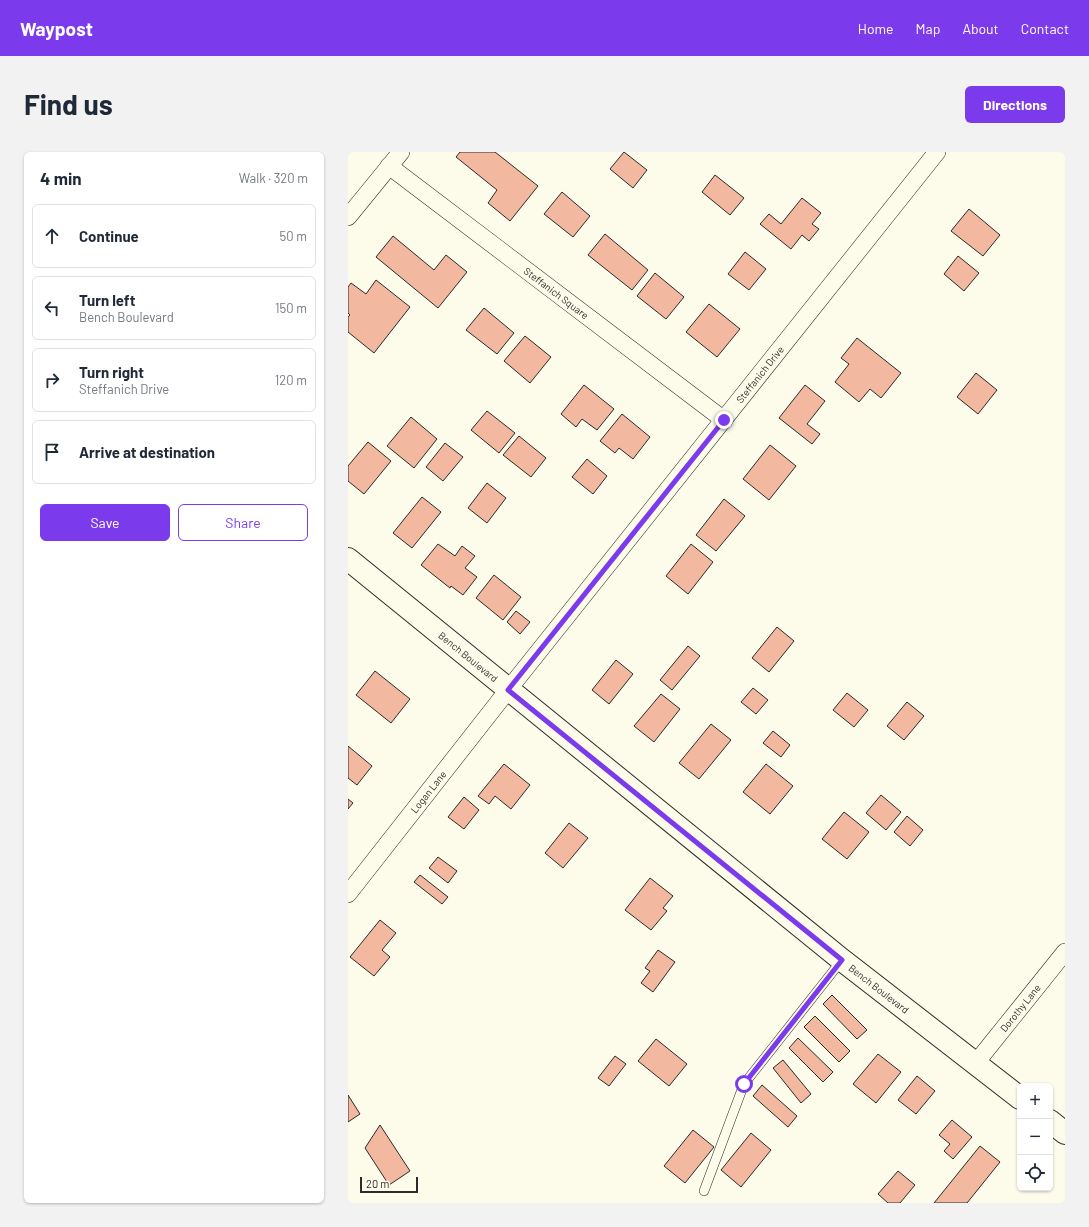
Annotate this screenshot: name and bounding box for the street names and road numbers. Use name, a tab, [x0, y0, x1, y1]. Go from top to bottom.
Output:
street label: Steffanich Square	[522, 265, 591, 321]
street label: Steffanich Drive	[733, 343, 786, 405]
street label: Bench Boulevard	[436, 629, 500, 684]
street label: Logan Lane	[408, 768, 449, 815]
street label: Bench Boulevard	[846, 962, 911, 1016]
street label: Dorothy Lane	[997, 982, 1043, 1034]

